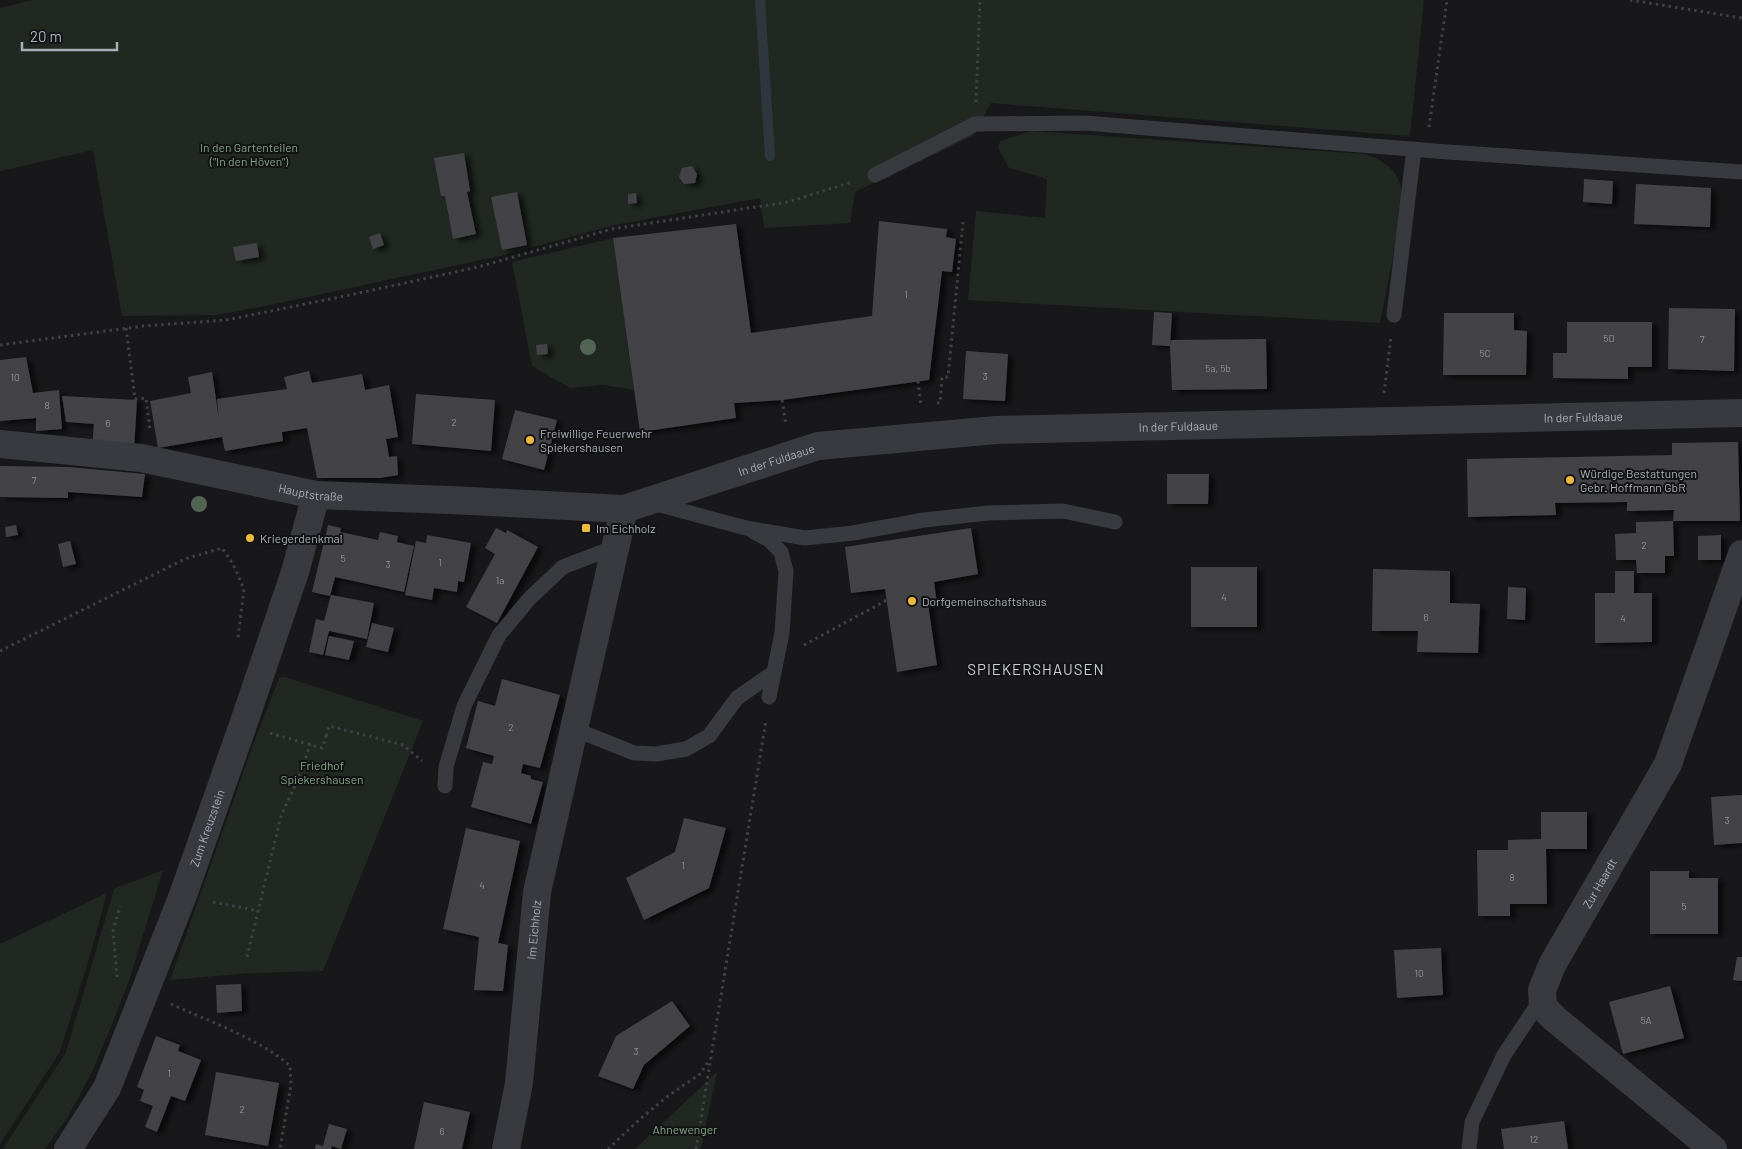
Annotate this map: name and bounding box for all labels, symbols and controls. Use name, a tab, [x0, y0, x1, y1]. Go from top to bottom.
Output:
scale bar	[22, 20, 118, 52]
text: 20 m	[30, 27, 62, 45]
park label: In den Gartenteilen ("In den Höven")	[200, 140, 298, 168]
house number: 1	[904, 288, 908, 300]
house number: 5D	[1603, 332, 1615, 344]
house number: 7	[1700, 333, 1705, 345]
house number: 5C	[1479, 347, 1491, 359]
house number: 5a, 5b	[1205, 362, 1231, 374]
house number: 3	[982, 370, 988, 382]
house number: 10	[10, 371, 20, 383]
house number: 8	[44, 399, 50, 411]
street label: In der Fuldaaue	[1543, 409, 1623, 425]
house number: 2	[451, 416, 457, 428]
house number: 6	[105, 417, 111, 429]
street label: In der Fuldaaue	[1139, 418, 1218, 434]
place label: Freiwillige Feuerwehr Spiekershausen	[540, 426, 653, 454]
marker: Freiwillige Feuerwehr Spiekershausen	[524, 434, 536, 446]
street label: In der Fuldaaue	[736, 441, 816, 478]
place label: Würdige Bestattungen Gebr. Hoffmann GbR	[1580, 466, 1697, 494]
house number: 7	[32, 474, 37, 486]
marker: Würdige Bestattungen Gebr. Hoffmann GbR	[1564, 474, 1576, 486]
street label: Hauptstraße	[277, 480, 343, 503]
place label: Im Eichholz	[596, 521, 655, 535]
marker: Im Eichholz	[580, 522, 592, 534]
place label: Kriegerdenkmal	[260, 531, 343, 545]
marker: Kriegerdenkmal	[244, 532, 256, 544]
house number: 2	[1641, 539, 1647, 551]
house number: 5	[340, 552, 346, 564]
house number: 1	[438, 556, 442, 568]
house number: 3	[385, 558, 391, 570]
house number: 1a	[496, 574, 504, 586]
house number: 4	[1221, 591, 1227, 603]
place label: Dorfgemeinschaftshaus	[922, 594, 1047, 608]
marker: Dorfgemeinschaftshaus	[906, 595, 918, 607]
house number: 6	[1423, 611, 1429, 623]
house number: 4	[1620, 612, 1626, 624]
district label: SPIEKERSHAUSEN	[967, 660, 1105, 678]
house number: 2	[508, 721, 514, 733]
park label: Friedhof Spiekershausen	[280, 758, 364, 786]
street label: Zum Kreuzstein	[187, 787, 227, 868]
house number: 3	[1724, 814, 1730, 826]
street label: Zur Haardt	[1579, 856, 1619, 911]
house number: 1	[681, 859, 685, 871]
house number: 8	[1509, 871, 1515, 883]
house number: 4	[479, 879, 485, 891]
street label: Im Eichholz	[524, 900, 543, 960]
house number: 5	[1681, 900, 1687, 912]
house number: 10	[1414, 967, 1424, 979]
house number: 5A	[1640, 1014, 1652, 1026]
house number: 3	[633, 1045, 639, 1057]
house number: 1	[167, 1067, 171, 1079]
house number: 2	[239, 1103, 245, 1115]
park label: Ahnewenger	[653, 1122, 718, 1136]
house number: 6	[439, 1125, 445, 1137]
house number: 12	[1530, 1133, 1538, 1145]

